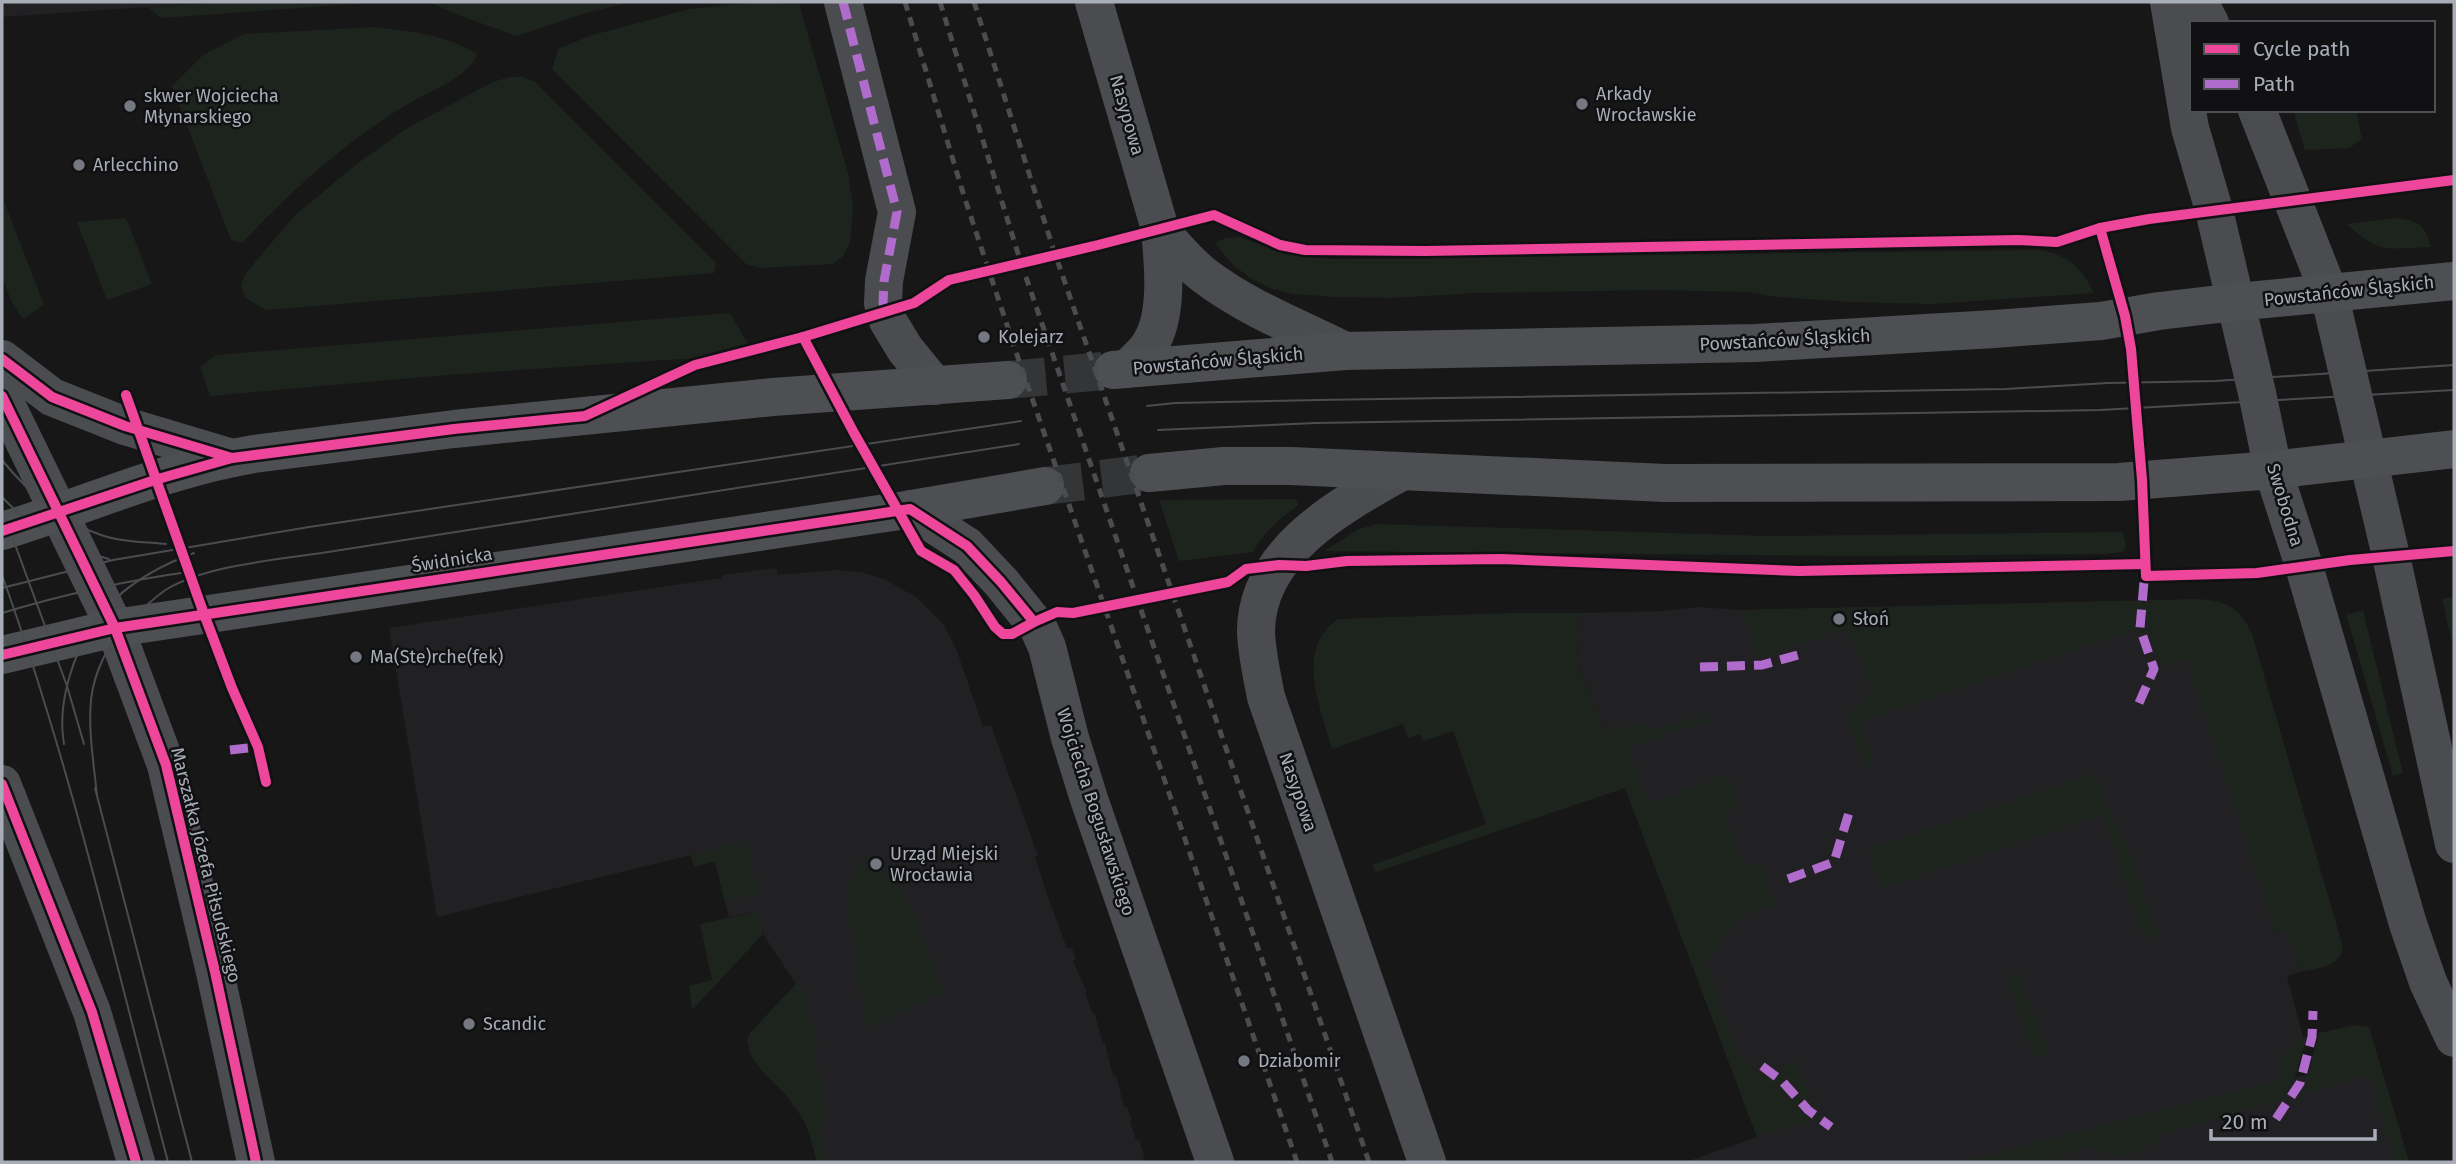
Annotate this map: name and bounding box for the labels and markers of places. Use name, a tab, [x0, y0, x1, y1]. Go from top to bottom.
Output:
place label: Arkady Wrocławskie	[1596, 83, 1697, 126]
place label: skwer Wojciecha Młynarskiego	[144, 85, 279, 128]
marker: Arkady Wrocławskie	[1574, 96, 1590, 112]
marker: skwer Wojciecha Młynarskiego	[122, 98, 138, 114]
place label: Arlecchino	[93, 154, 179, 176]
marker: Arlecchino	[71, 157, 87, 173]
place label: Kolejarz	[998, 326, 1063, 348]
marker: Kolejarz	[976, 329, 992, 345]
place label: Słoń	[1853, 608, 1889, 630]
marker: Słoń	[1831, 611, 1847, 627]
place label: Ma(Ste)rche(fek)	[370, 646, 503, 668]
marker: Ma(Ste)rche(fek)	[348, 649, 364, 665]
place label: Urząd Miejski Wrocławia	[890, 843, 998, 886]
marker: Urząd Miejski Wrocławia	[868, 856, 884, 872]
place label: Scandic	[483, 1013, 546, 1035]
marker: Scandic	[461, 1016, 477, 1032]
place label: Dziabomir	[1258, 1050, 1341, 1072]
marker: Dziabomir	[1236, 1053, 1252, 1069]

